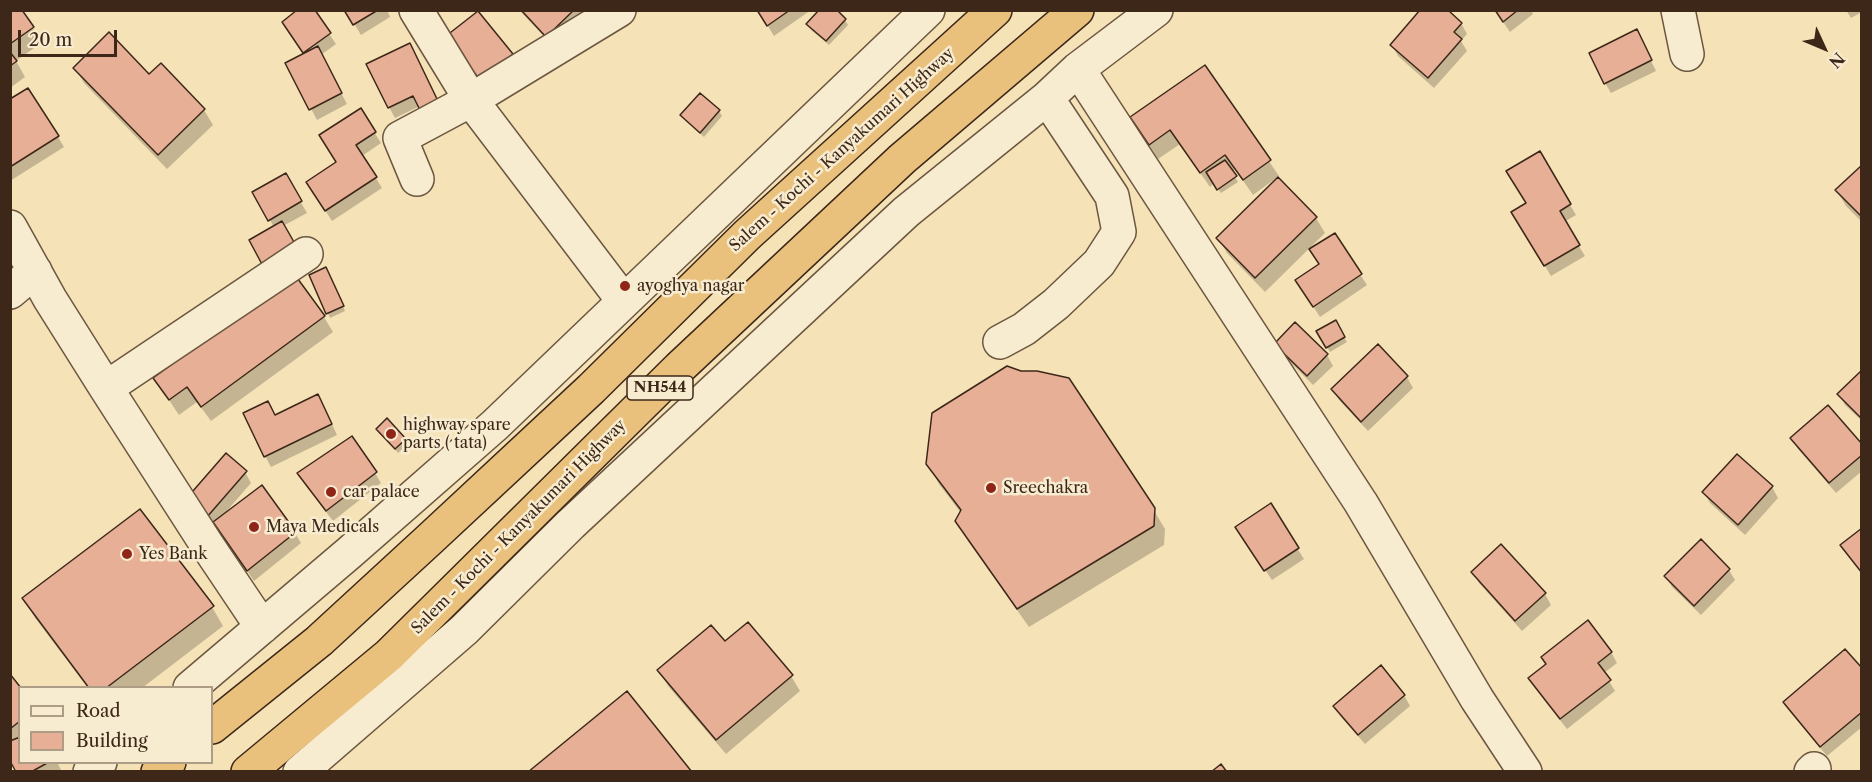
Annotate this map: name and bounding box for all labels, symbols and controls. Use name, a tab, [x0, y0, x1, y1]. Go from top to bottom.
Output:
scale bar	[21, 18, 120, 56]
north arrow	[1794, 18, 1854, 78]
text: 20 m	[29, 29, 72, 51]
street label: Salem - Kochi - Kanyakumari Highway	[726, 44, 958, 256]
text: N	[1825, 49, 1849, 72]
place label: ayoghya nagar	[637, 276, 745, 296]
marker: ayoghya nagar	[618, 279, 632, 293]
road number: NH544	[627, 376, 693, 400]
place label: highway spare parts ( tata)	[403, 415, 511, 453]
street label: Salem - Kochi - Kanyakumari Highway	[408, 416, 630, 638]
marker: highway spare parts ( tata)	[384, 427, 398, 441]
place label: Sreechakra	[1003, 478, 1088, 498]
marker: Sreechakra	[984, 481, 998, 495]
place label: car palace	[343, 482, 420, 502]
marker: car palace	[324, 485, 338, 499]
place label: Maya Medicals	[266, 517, 379, 537]
marker: Maya Medicals	[247, 520, 261, 534]
place label: Yes Bank	[139, 544, 208, 564]
marker: Yes Bank	[120, 547, 134, 561]
legend	[18, 686, 213, 764]
text: Road	[76, 700, 121, 722]
text: Building	[76, 730, 148, 752]

